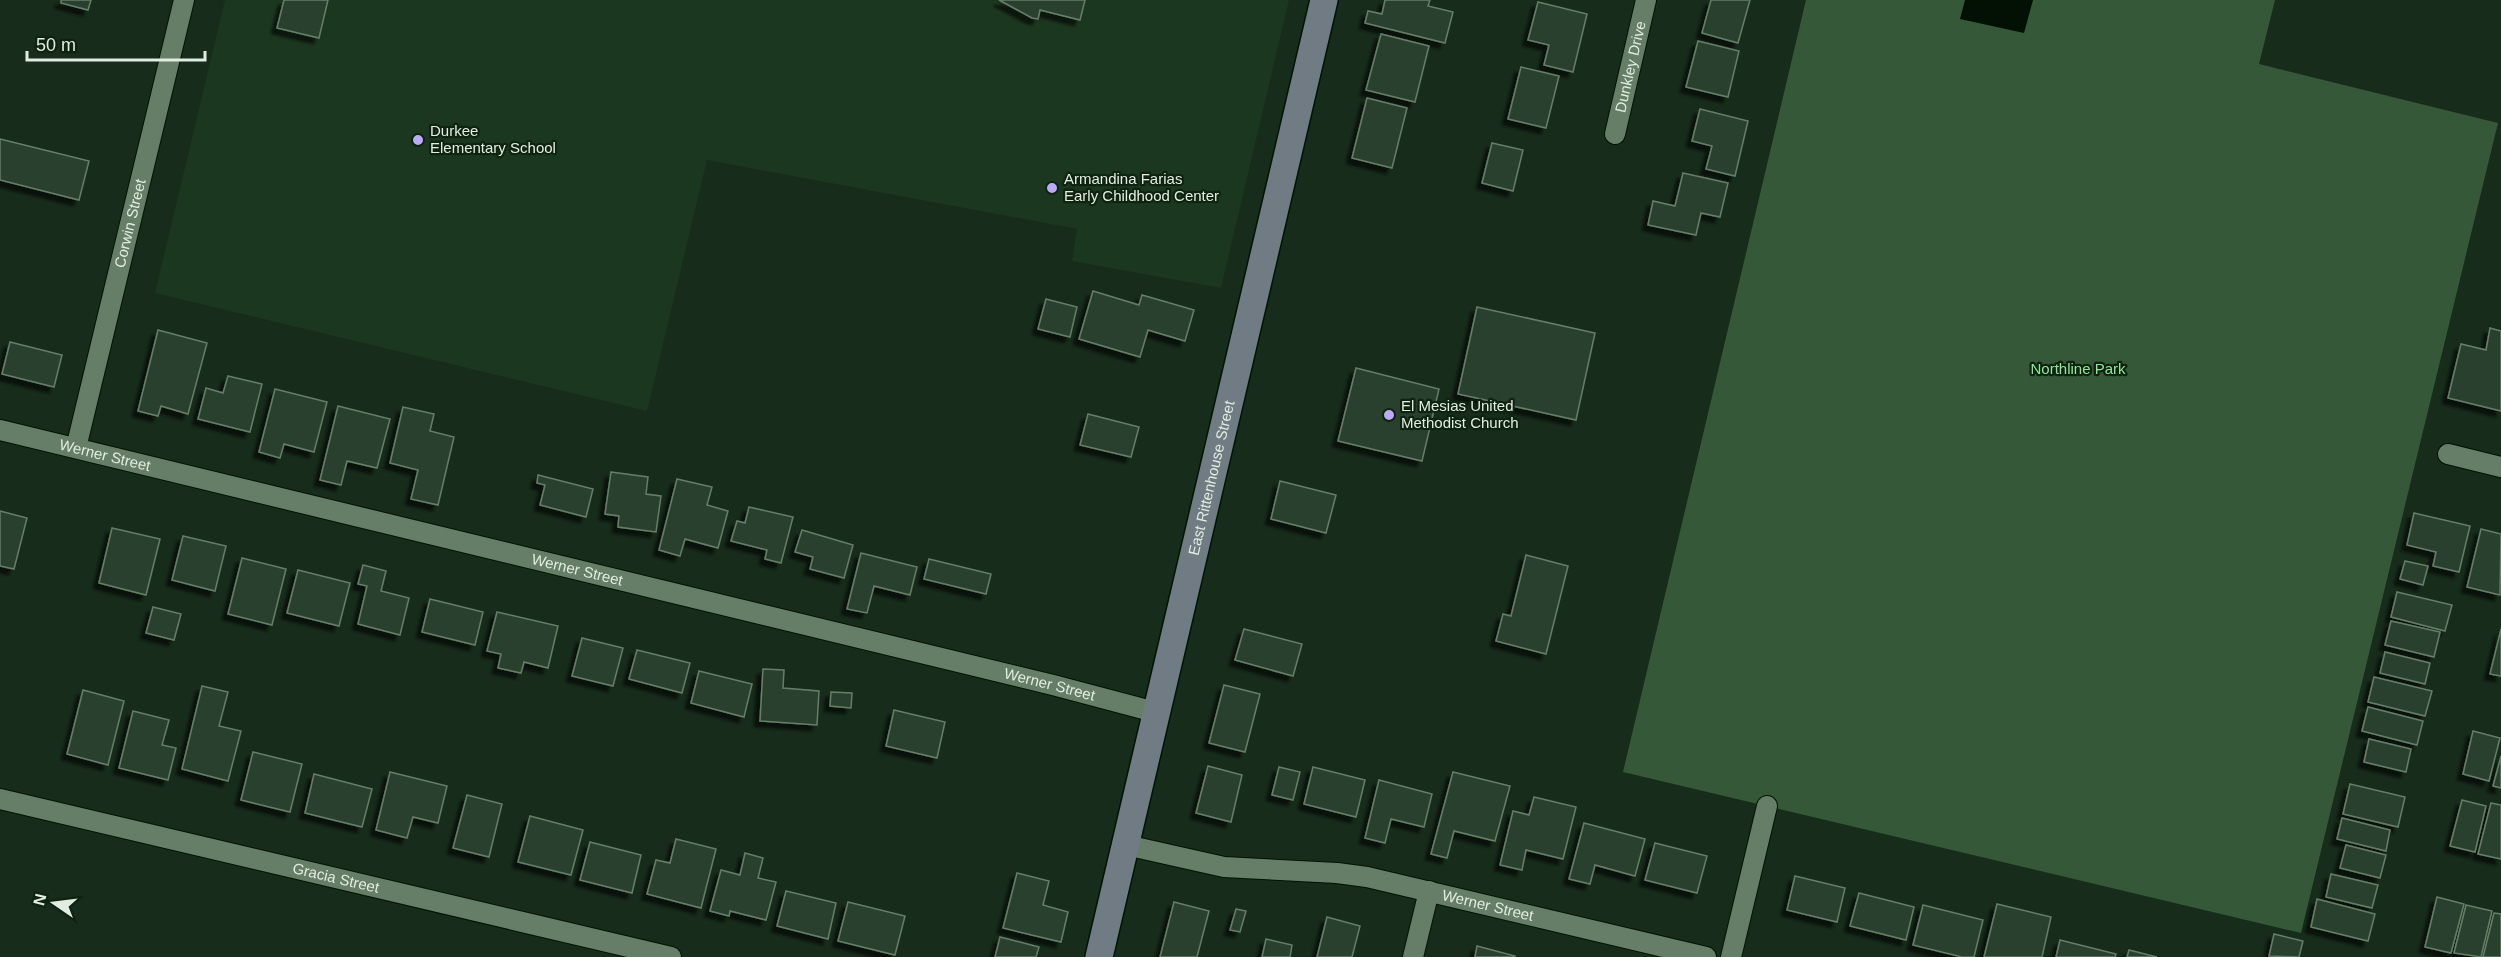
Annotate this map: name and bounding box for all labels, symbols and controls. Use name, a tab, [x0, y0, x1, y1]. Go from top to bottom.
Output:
street label: Dunkley Drive	[1611, 19, 1649, 114]
scale bar	[27, 24, 206, 62]
text: 50 m	[36, 35, 76, 55]
place label: Durkee Elementary School	[430, 122, 556, 156]
marker: Durkee Elementary School	[411, 133, 425, 147]
place label: Armandina Farias Early Childhood Center	[1064, 170, 1219, 204]
street label: Corwin Street	[111, 176, 149, 270]
marker: Armandina Farias Early Childhood Center	[1045, 181, 1059, 195]
park label: Northline Park	[2030, 360, 2126, 377]
place label: El Mesias United Methodist Church	[1401, 397, 1519, 431]
street label: East Rittenhouse Street	[1185, 398, 1238, 557]
marker: El Mesias United Methodist Church	[1382, 408, 1396, 422]
street label: Werner Street	[58, 436, 153, 474]
street label: Werner Street	[530, 550, 625, 589]
street label: Werner Street	[1003, 664, 1098, 704]
street label: Gracia Street	[291, 859, 382, 896]
north arrow	[24, 873, 84, 933]
street label: Werner Street	[1441, 886, 1536, 924]
text: N	[30, 892, 50, 907]

